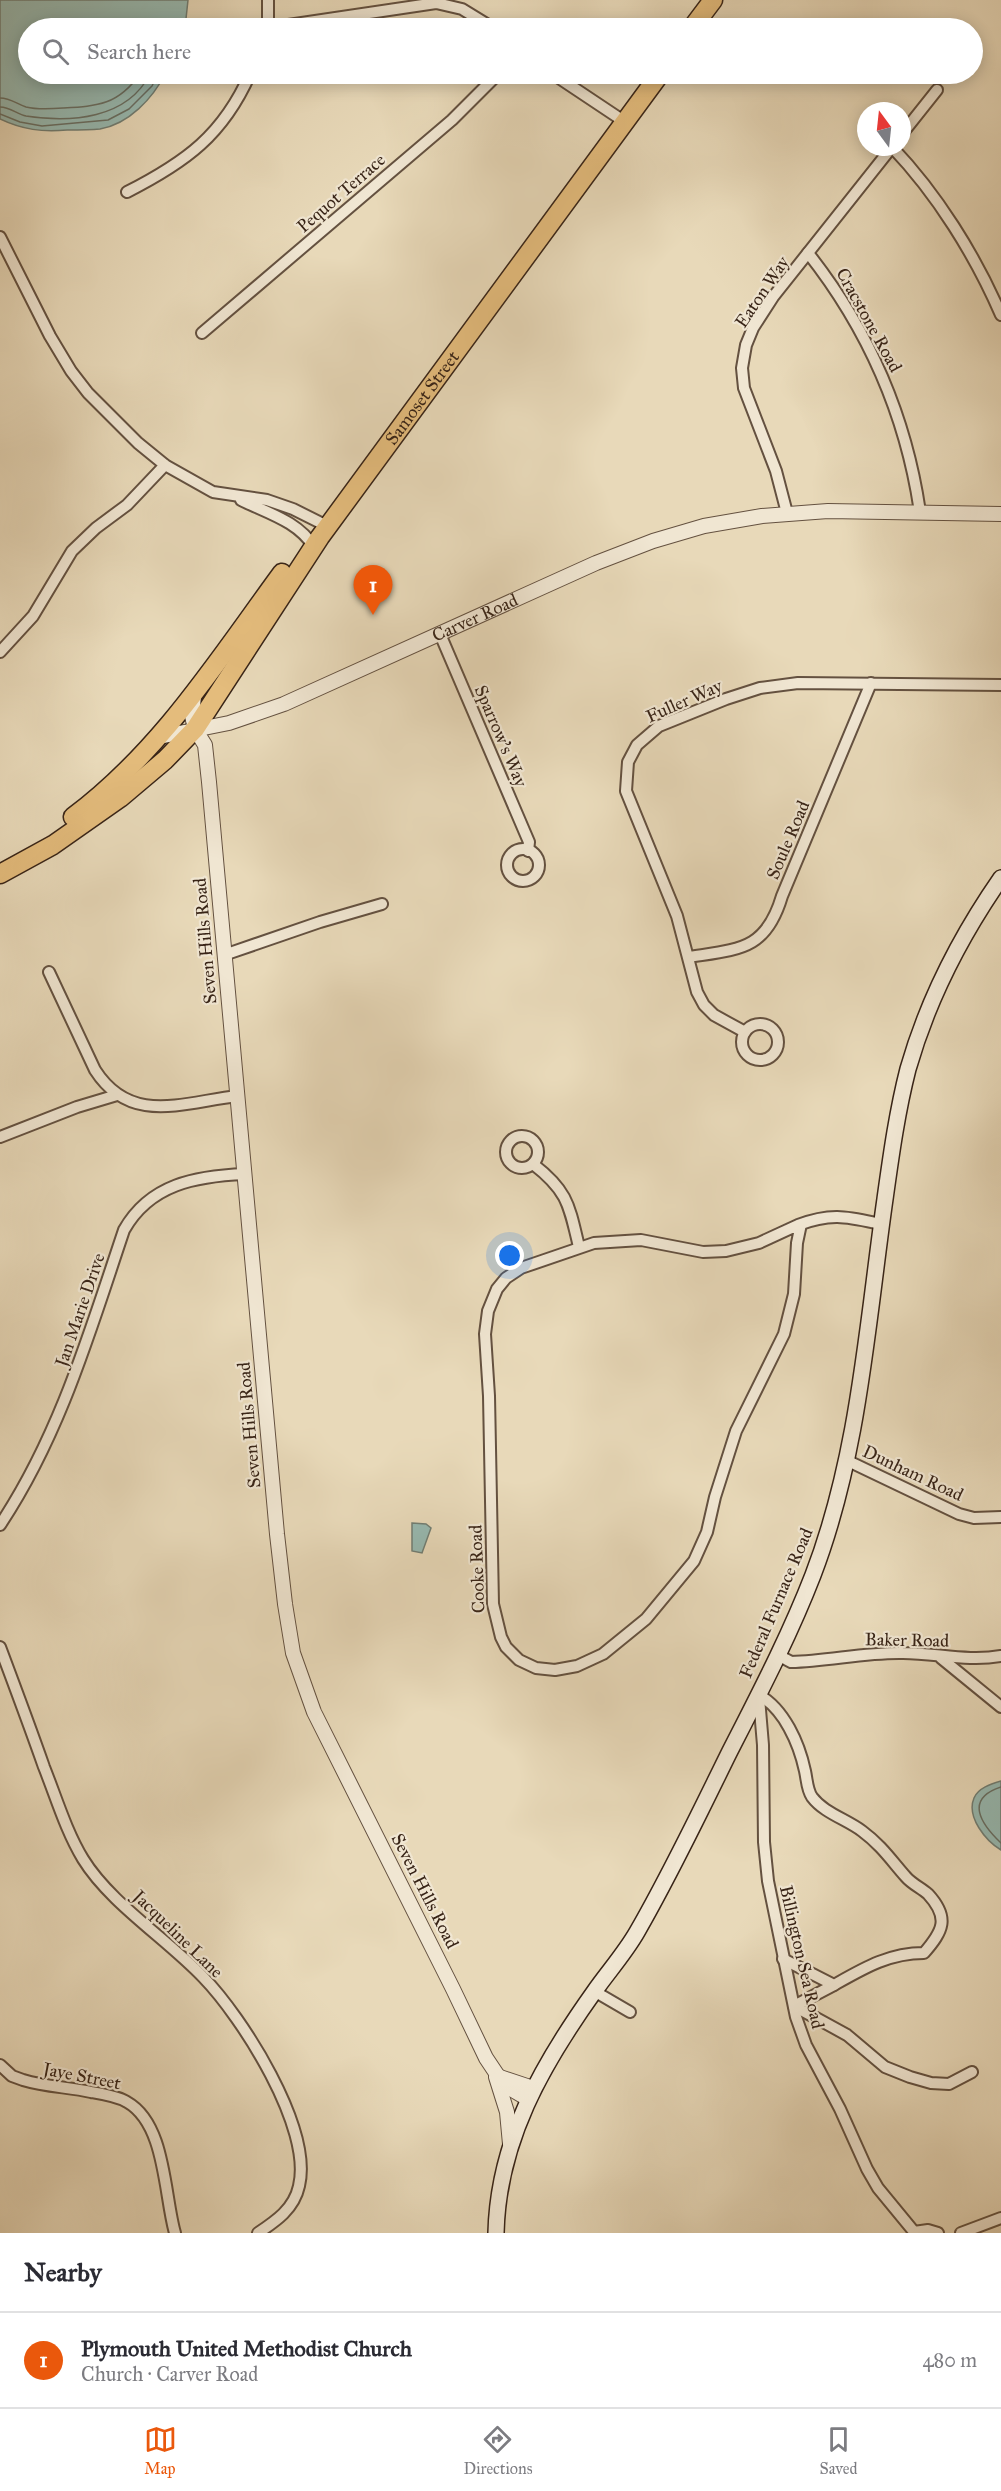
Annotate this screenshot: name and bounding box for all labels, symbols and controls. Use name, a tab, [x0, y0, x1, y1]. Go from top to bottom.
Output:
search box	[18, 18, 983, 84]
icon: search	[39, 35, 72, 68]
text: Search here	[87, 38, 191, 65]
north arrow	[857, 102, 911, 156]
street label: Pequot Terrace	[292, 149, 390, 238]
street label: Eaton Way	[730, 252, 794, 332]
street label: Cracstone Road	[831, 264, 907, 376]
street label: Samoset Street	[380, 346, 464, 449]
pin: 1	[354, 566, 392, 615]
street label: Carver Road	[428, 589, 521, 647]
street label: Fuller Way	[643, 674, 726, 728]
street label: Sparrow's Way	[470, 682, 533, 791]
street label: Soule Road	[762, 797, 814, 883]
street label: Seven Hills Road	[189, 877, 221, 1005]
your location	[495, 1241, 524, 1270]
street label: Jan Marie Drive	[50, 1250, 111, 1372]
street label: Seven Hills Road	[233, 1361, 265, 1489]
street label: Dunham Road	[859, 1440, 967, 1506]
street label: Cooke Road	[464, 1524, 490, 1614]
street label: Federal Furnace Road	[734, 1525, 818, 1681]
street label: Baker Road	[865, 1628, 949, 1652]
street label: Seven Hills Road	[387, 1830, 463, 1952]
street label: Billington Sea Road	[774, 1883, 829, 2031]
street label: Jacqueline Lane	[126, 1884, 228, 1983]
street label: Jaye Street	[39, 2057, 123, 2095]
text: Nearby	[24, 2256, 102, 2288]
text: Plymouth United Methodist Church	[81, 2335, 412, 2362]
text: 1	[40, 2348, 47, 2372]
text: 480 m	[922, 2348, 977, 2372]
text: Church · Carver Road	[81, 2362, 258, 2386]
tab: Map	[144, 2423, 177, 2478]
tab: Directions	[464, 2423, 532, 2478]
tab: Saved	[819, 2423, 857, 2478]

